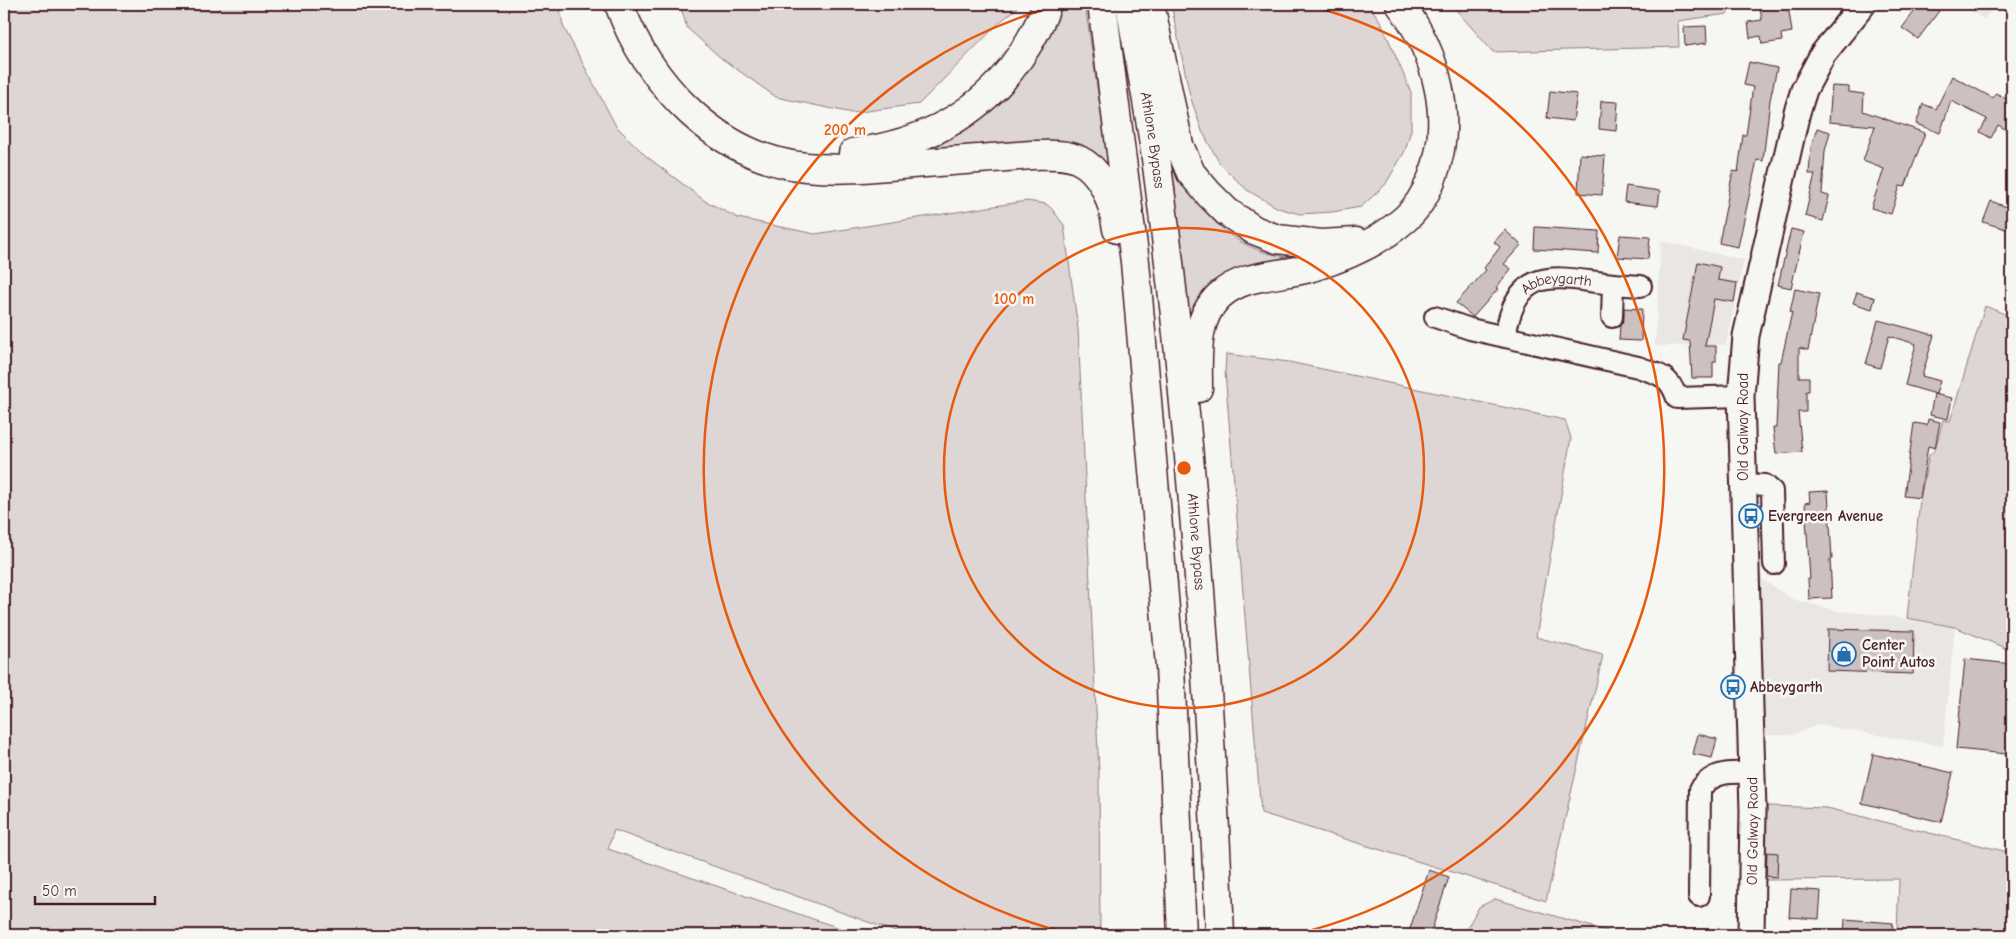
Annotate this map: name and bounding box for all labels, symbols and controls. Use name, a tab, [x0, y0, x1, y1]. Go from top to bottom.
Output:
street label: Athlone Bypass	[1137, 90, 1169, 189]
text: 200 m	[824, 121, 866, 139]
street label: Abbeygarth	[1517, 269, 1593, 298]
text: 100 m	[994, 290, 1034, 308]
street label: Old Galway Road	[1734, 373, 1752, 481]
centre of rings	[1175, 459, 1193, 477]
street label: Athlone Bypass	[1183, 492, 1209, 591]
bus stop icon: Evergreen Avenue	[1738, 503, 1764, 529]
place label: Evergreen Avenue	[1768, 507, 1883, 525]
place label: Center Point Autos	[1862, 636, 1935, 671]
shop icon: Center Point Autos	[1831, 641, 1857, 667]
bus stop icon: Abbeygarth	[1720, 674, 1746, 700]
place label: Abbeygarth	[1750, 678, 1823, 696]
street label: Old Galway Road	[1743, 777, 1762, 885]
scale bar	[35, 874, 155, 906]
text: 50 m	[42, 882, 77, 900]

